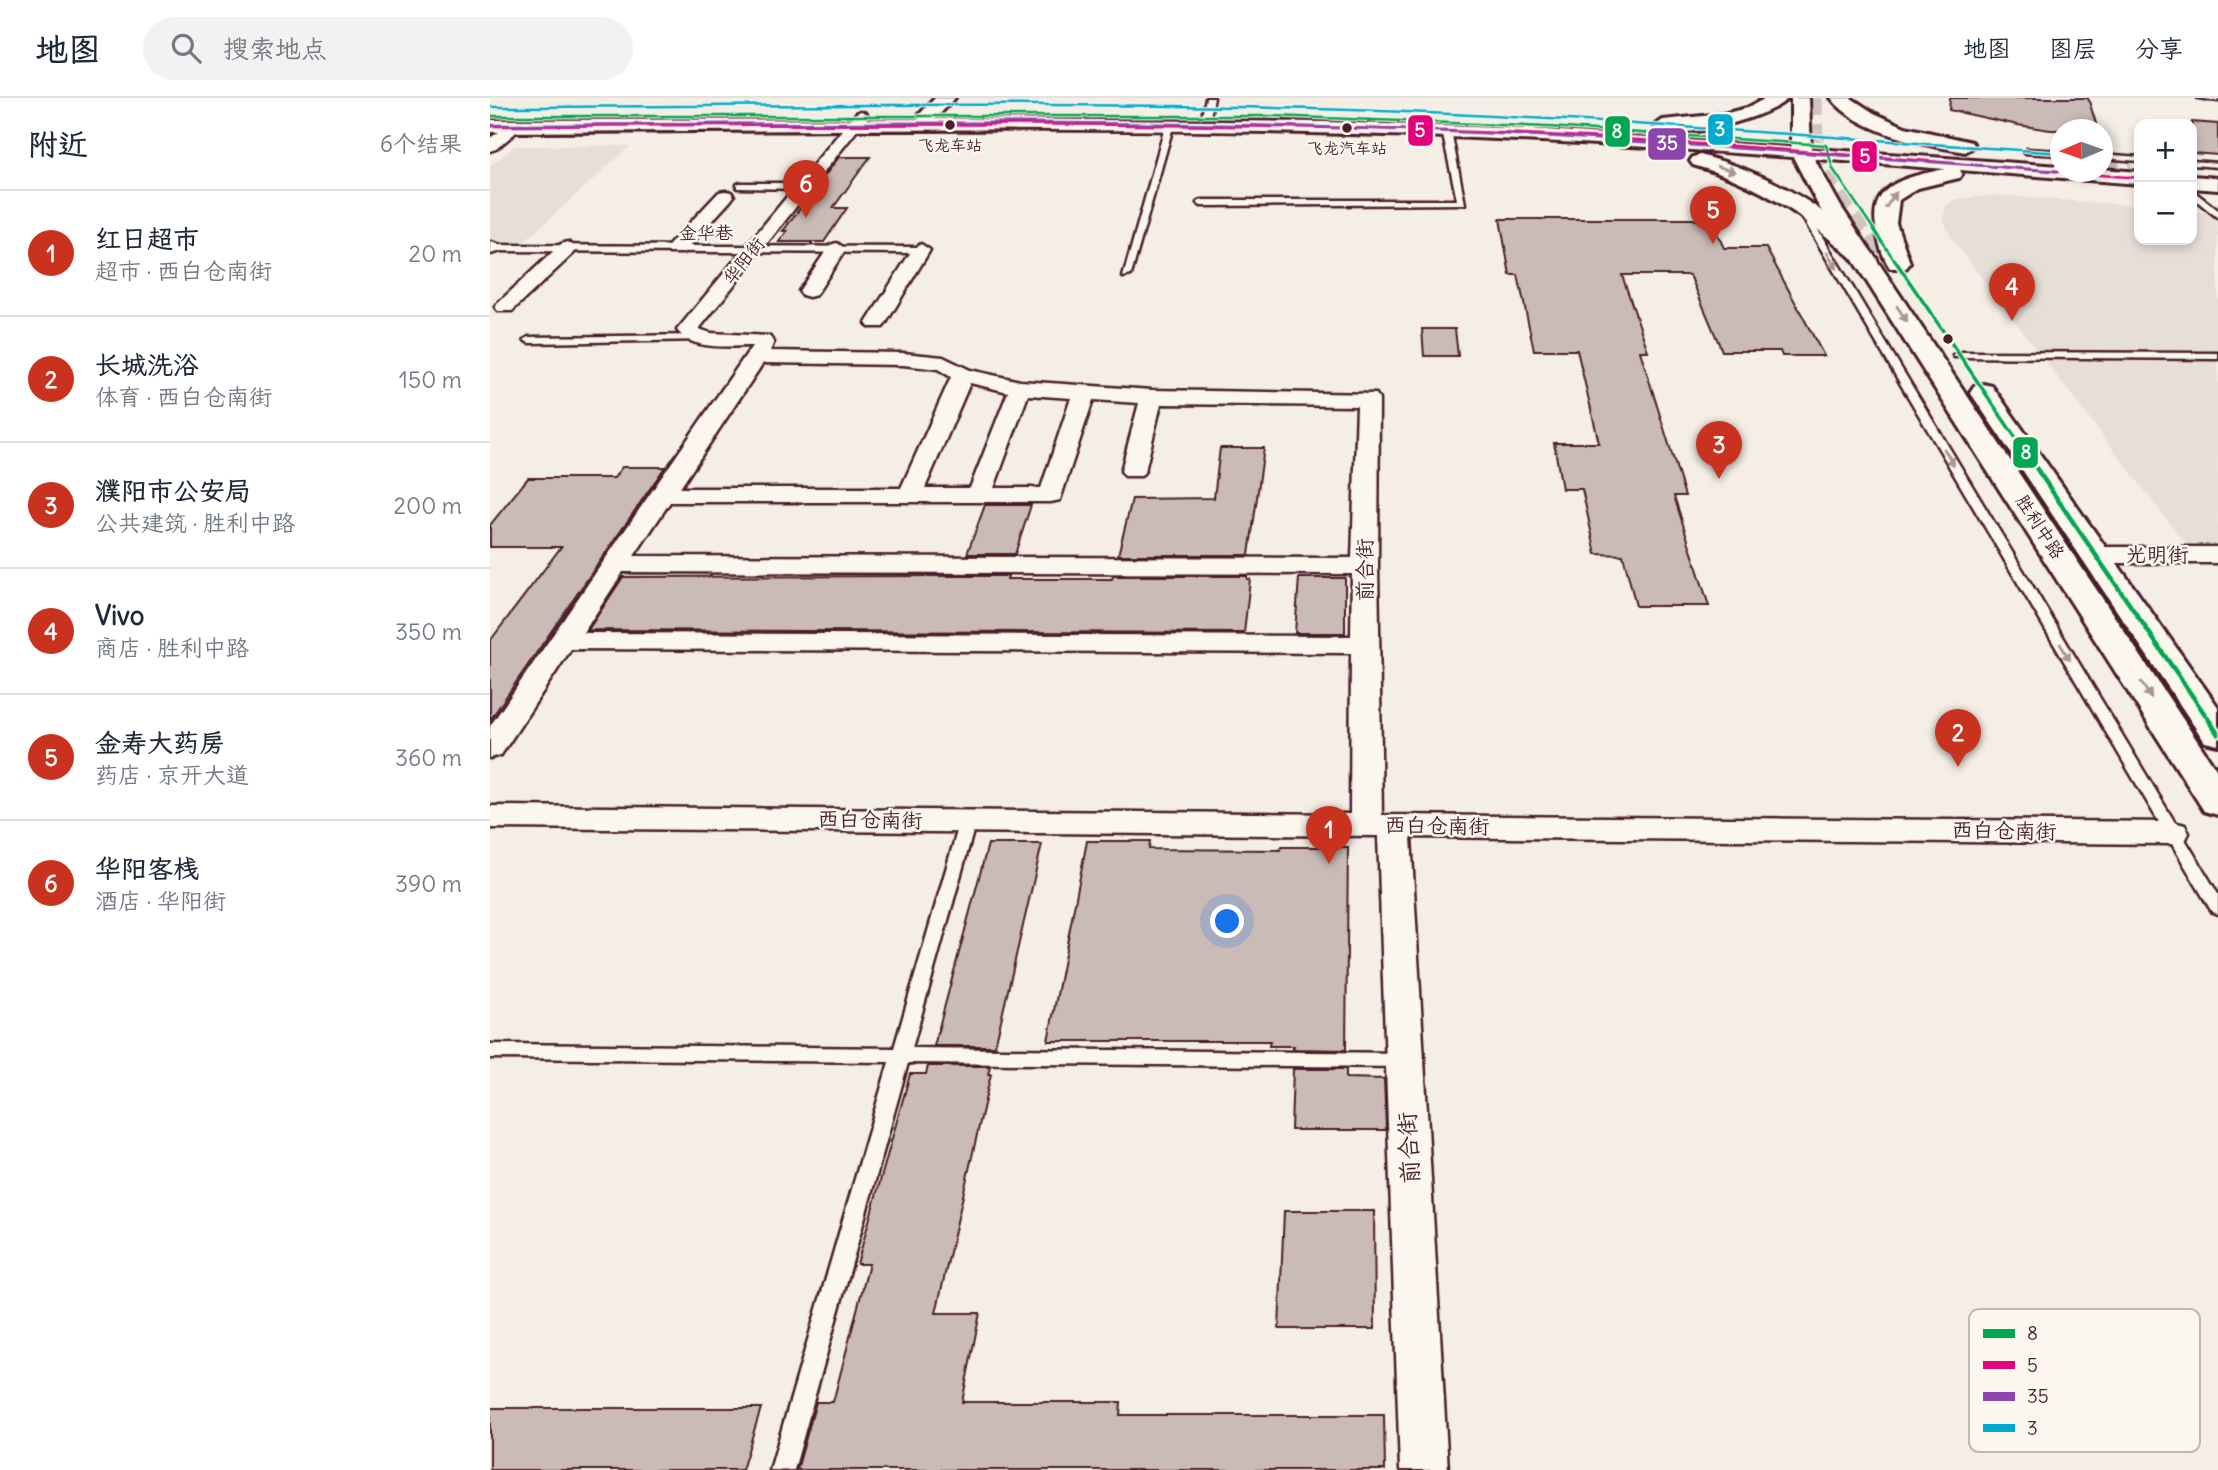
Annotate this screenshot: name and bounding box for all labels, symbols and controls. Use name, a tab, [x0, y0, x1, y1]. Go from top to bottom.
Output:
search box	[143, 17, 633, 80]
text: 地图	[35, 28, 101, 70]
icon: search	[167, 29, 205, 67]
text: 搜索地点	[223, 32, 327, 65]
text: 地图	[1963, 33, 2011, 63]
text: 图层	[2049, 33, 2097, 63]
text: 分享	[2135, 33, 2183, 63]
line badge: 3	[1707, 113, 1734, 146]
line badge: 5	[1407, 114, 1434, 147]
line badge: 8	[1604, 115, 1631, 148]
text: 3	[1715, 117, 1725, 141]
marker: 飞龙车站	[943, 118, 957, 132]
text: 5	[1415, 118, 1426, 142]
text: 8	[1612, 119, 1623, 143]
north arrow	[2050, 119, 2113, 182]
map controls	[2134, 119, 2197, 245]
button: +	[2134, 119, 2197, 182]
marker: 飞龙汽车站	[1340, 121, 1354, 135]
text: 附近	[28, 125, 88, 163]
line badge: 35	[1647, 127, 1687, 161]
text: 6个结果	[380, 129, 462, 158]
text: 35	[1656, 131, 1678, 155]
place label: 飞龙车站	[918, 135, 982, 155]
place label: 飞龙汽车站	[1307, 138, 1387, 158]
line badge: 5	[1851, 140, 1878, 173]
text: 5	[1860, 144, 1871, 168]
pin: 6	[783, 160, 829, 218]
one-way arrow	[1716, 164, 1737, 174]
button: −	[2134, 182, 2197, 245]
pin: 5	[1690, 186, 1736, 244]
one-way arrow	[1884, 191, 1898, 209]
street label: 金华巷	[679, 221, 733, 244]
text: 红日超市	[95, 222, 199, 255]
street label: 华阳街	[718, 232, 770, 289]
text: 1	[46, 239, 56, 268]
text: 20 m	[409, 239, 462, 268]
one-way arrow	[1826, 252, 1838, 271]
text: 超市 · 西白仓南街	[95, 256, 272, 285]
pin: 4	[1989, 263, 2035, 321]
one-way arrow	[1896, 304, 1909, 324]
unlabelled marker	[1941, 332, 1955, 346]
text: 长城洗浴	[95, 348, 199, 381]
text: 2	[45, 365, 57, 394]
text: 150 m	[399, 365, 462, 394]
text: 体育 · 西白仓南街	[95, 382, 272, 411]
pin: 3	[1696, 421, 1742, 479]
line badge: 8	[2012, 436, 2039, 469]
text: 8	[2021, 440, 2032, 464]
one-way arrow	[1942, 447, 1955, 466]
text: 濮阳市公安局	[95, 474, 251, 507]
street label: 胜利中路	[2011, 490, 2070, 563]
text: 3	[44, 491, 58, 520]
text: 200 m	[393, 491, 462, 520]
text: 公共建筑 · 胜利中路	[95, 508, 295, 537]
street label: 前合街	[1351, 539, 1378, 602]
street label: 光明街	[2126, 541, 2189, 568]
text: Vivo	[95, 599, 144, 632]
text: 4	[44, 617, 58, 646]
text: 350 m	[395, 617, 462, 646]
text: 商店 · 胜利中路	[95, 633, 249, 662]
one-way arrow	[2059, 643, 2072, 662]
one-way arrow	[2139, 681, 2153, 699]
pin: 2	[1935, 709, 1981, 767]
text: 金寿大药房	[95, 726, 225, 759]
text: 5	[44, 743, 58, 772]
text: 360 m	[395, 743, 462, 772]
text: 药店 · 京开大道	[95, 760, 249, 789]
street label: 西白仓南街	[817, 805, 923, 834]
pin: 1	[1306, 806, 1352, 864]
street label: 西白仓南街	[1384, 811, 1490, 840]
street label: 西白仓南街	[1951, 816, 2057, 845]
text: 华阳客栈	[95, 852, 199, 885]
text: 6	[44, 869, 58, 898]
text: 390 m	[395, 869, 462, 898]
text: 酒店 · 华阳街	[95, 886, 226, 915]
your location	[1210, 904, 1244, 938]
street label: 前合街	[1391, 1111, 1425, 1185]
legend	[1969, 1309, 2200, 1452]
text: 8	[2027, 1321, 2038, 1345]
text: 5	[2027, 1353, 2038, 1377]
text: 35	[2027, 1384, 2049, 1408]
text: 3	[2027, 1416, 2038, 1440]

